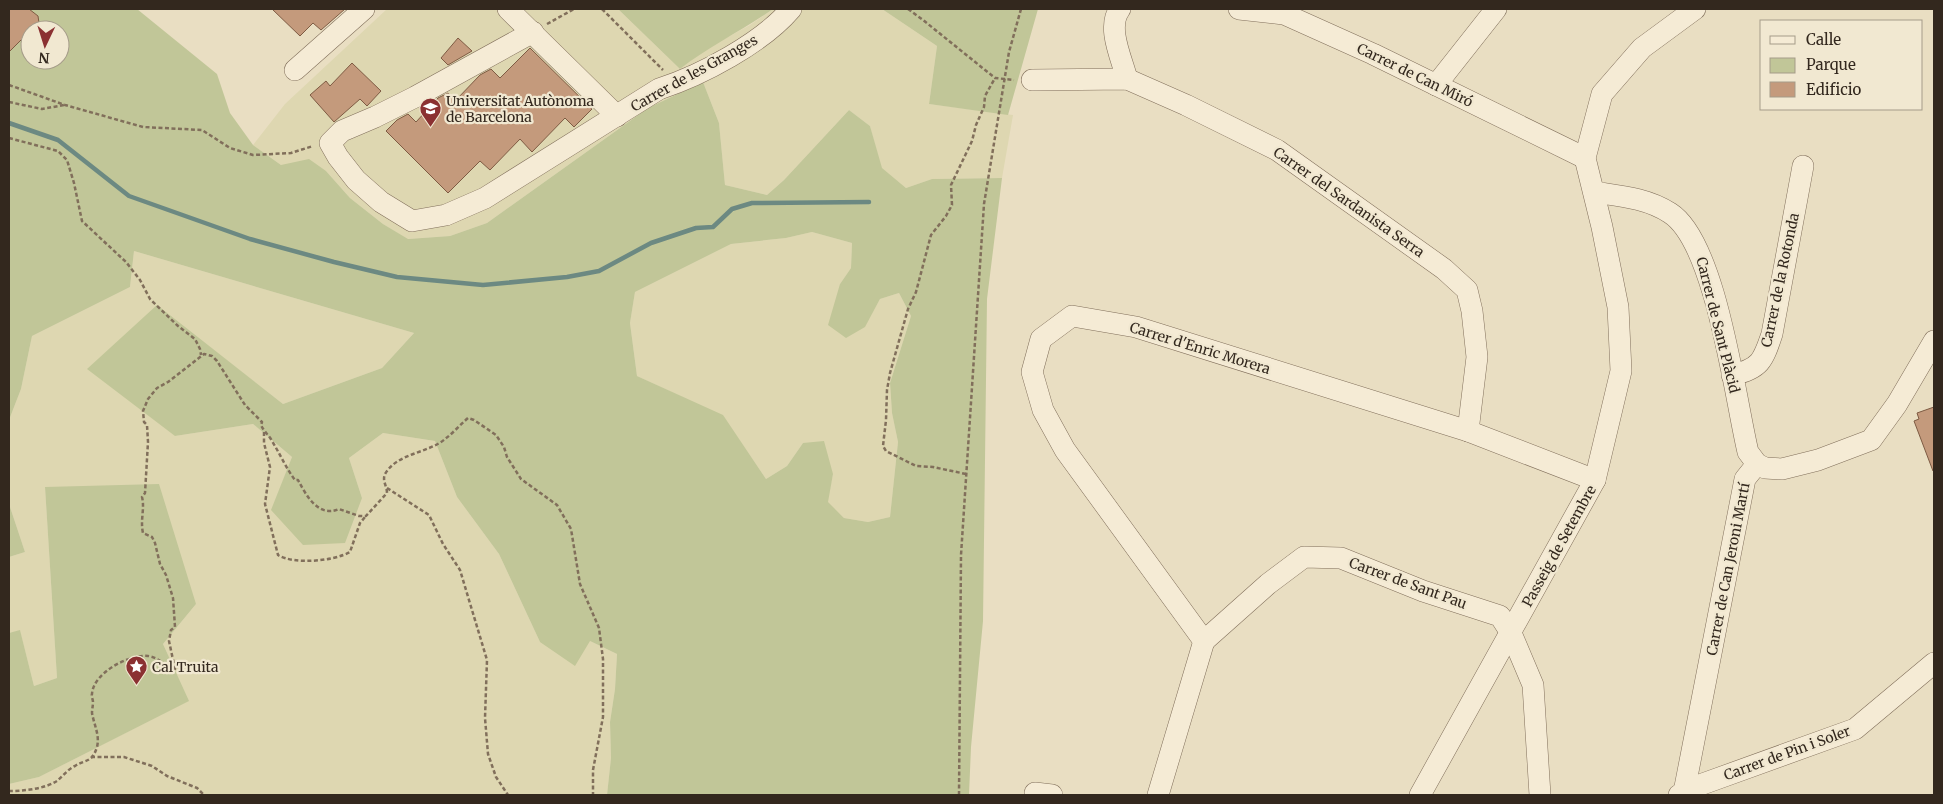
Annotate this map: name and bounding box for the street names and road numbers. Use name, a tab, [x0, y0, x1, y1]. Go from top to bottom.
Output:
street label: Carrer de les Granges	[627, 31, 761, 115]
street label: Carrer de Can Miró	[1354, 39, 1476, 111]
street label: Carrer del Sardanista Serra	[1270, 143, 1428, 261]
street label: Carrer de la Rotonda	[1757, 211, 1803, 349]
street label: Carrer de Sant Plàcid	[1692, 255, 1744, 395]
street label: Carrer d'Enric Morera	[1127, 318, 1273, 378]
street label: Carrer de Can Jeroni Martí	[1702, 481, 1754, 657]
street label: Passeig de Setembre	[1518, 482, 1600, 610]
street label: Carrer de Sant Pau	[1347, 553, 1470, 613]
street label: Carrer de Pin i Soler	[1721, 722, 1853, 784]

